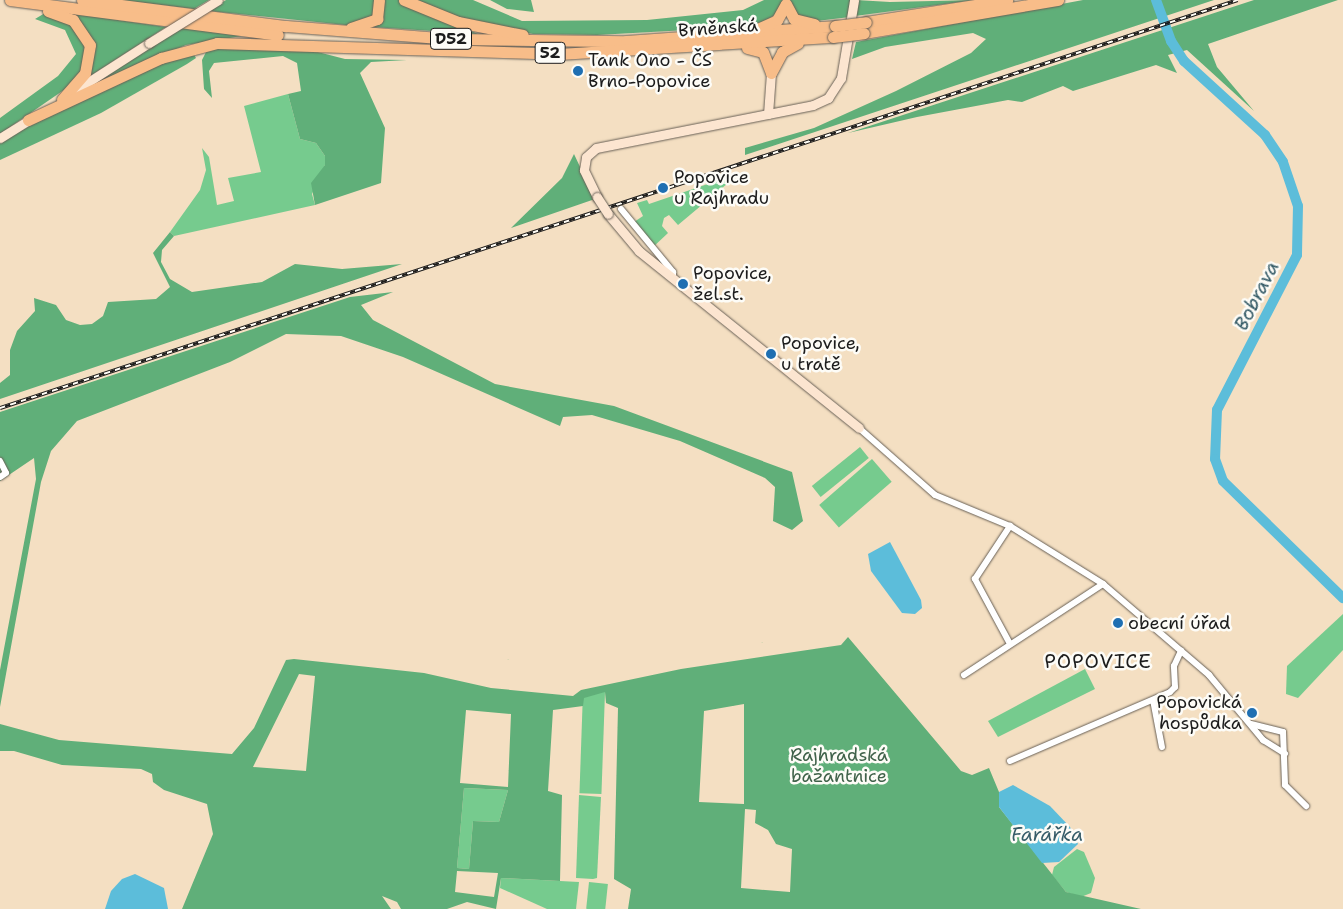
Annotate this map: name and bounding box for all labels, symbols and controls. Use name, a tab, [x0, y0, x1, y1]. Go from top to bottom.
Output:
street label: Brněnská	[677, 14, 759, 42]
road number: D52	[430, 26, 472, 52]
road number: 52	[534, 40, 566, 66]
place label: Tank Ono - ČS Brno-Popovice	[588, 50, 712, 92]
marker: Tank Ono - ČS Brno-Popovice	[572, 65, 584, 77]
place label: Popovice u Rajhradu	[674, 167, 769, 210]
marker: Popovice u Rajhradu	[656, 181, 670, 195]
water label: Bobrava	[1230, 258, 1284, 334]
place label: Popovice, žel.st.	[693, 263, 772, 306]
marker: Popovice, žel.st.	[677, 278, 689, 290]
place label: Popovice, u tratě	[781, 333, 860, 376]
marker: Popovice, u tratě	[765, 348, 777, 360]
place label: obecní úřad	[1128, 612, 1230, 634]
marker: obecní úřad	[1112, 617, 1124, 629]
district label: POPOVICE	[1043, 649, 1153, 673]
place label: Popovická hospůdka	[1156, 692, 1242, 734]
marker: Popovická hospůdka	[1246, 707, 1258, 719]
park label: Rajhradská bažantnice	[790, 745, 888, 788]
water label: Farářka	[1011, 824, 1083, 846]

